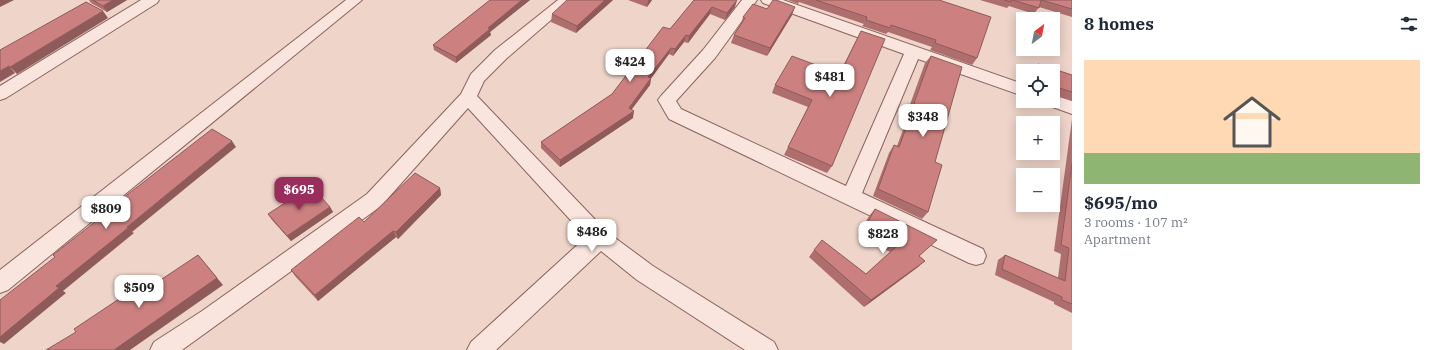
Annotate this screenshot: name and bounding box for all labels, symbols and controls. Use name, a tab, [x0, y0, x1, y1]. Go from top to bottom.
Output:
north arrow	[1016, 12, 1060, 56]
map controls	[1016, 12, 1060, 212]
text: 8 homes	[1084, 13, 1154, 35]
icon: filters	[1398, 13, 1420, 35]
pin: $424	[606, 49, 654, 83]
text: $424	[614, 53, 646, 70]
pin: $481	[806, 64, 854, 98]
button: locate	[1016, 64, 1060, 108]
text: $481	[814, 68, 846, 85]
icon: home	[1216, 86, 1288, 158]
pin: $348	[899, 104, 947, 138]
text: $348	[907, 108, 939, 125]
button: +	[1016, 116, 1060, 160]
button: −	[1016, 168, 1060, 212]
pin: $695	[275, 177, 323, 211]
text: $695	[283, 181, 315, 198]
text: $695/mo	[1084, 192, 1158, 214]
pin: $809	[82, 196, 130, 230]
text: $809	[90, 200, 122, 217]
text: 3 rooms · 107 m²	[1084, 214, 1188, 231]
pin: $486	[568, 219, 616, 253]
pin: $828	[859, 221, 907, 255]
text: $486	[576, 223, 608, 240]
text: $828	[867, 225, 899, 242]
text: Apartment	[1084, 231, 1151, 248]
pin: $509	[115, 275, 163, 309]
text: $509	[123, 279, 155, 296]

